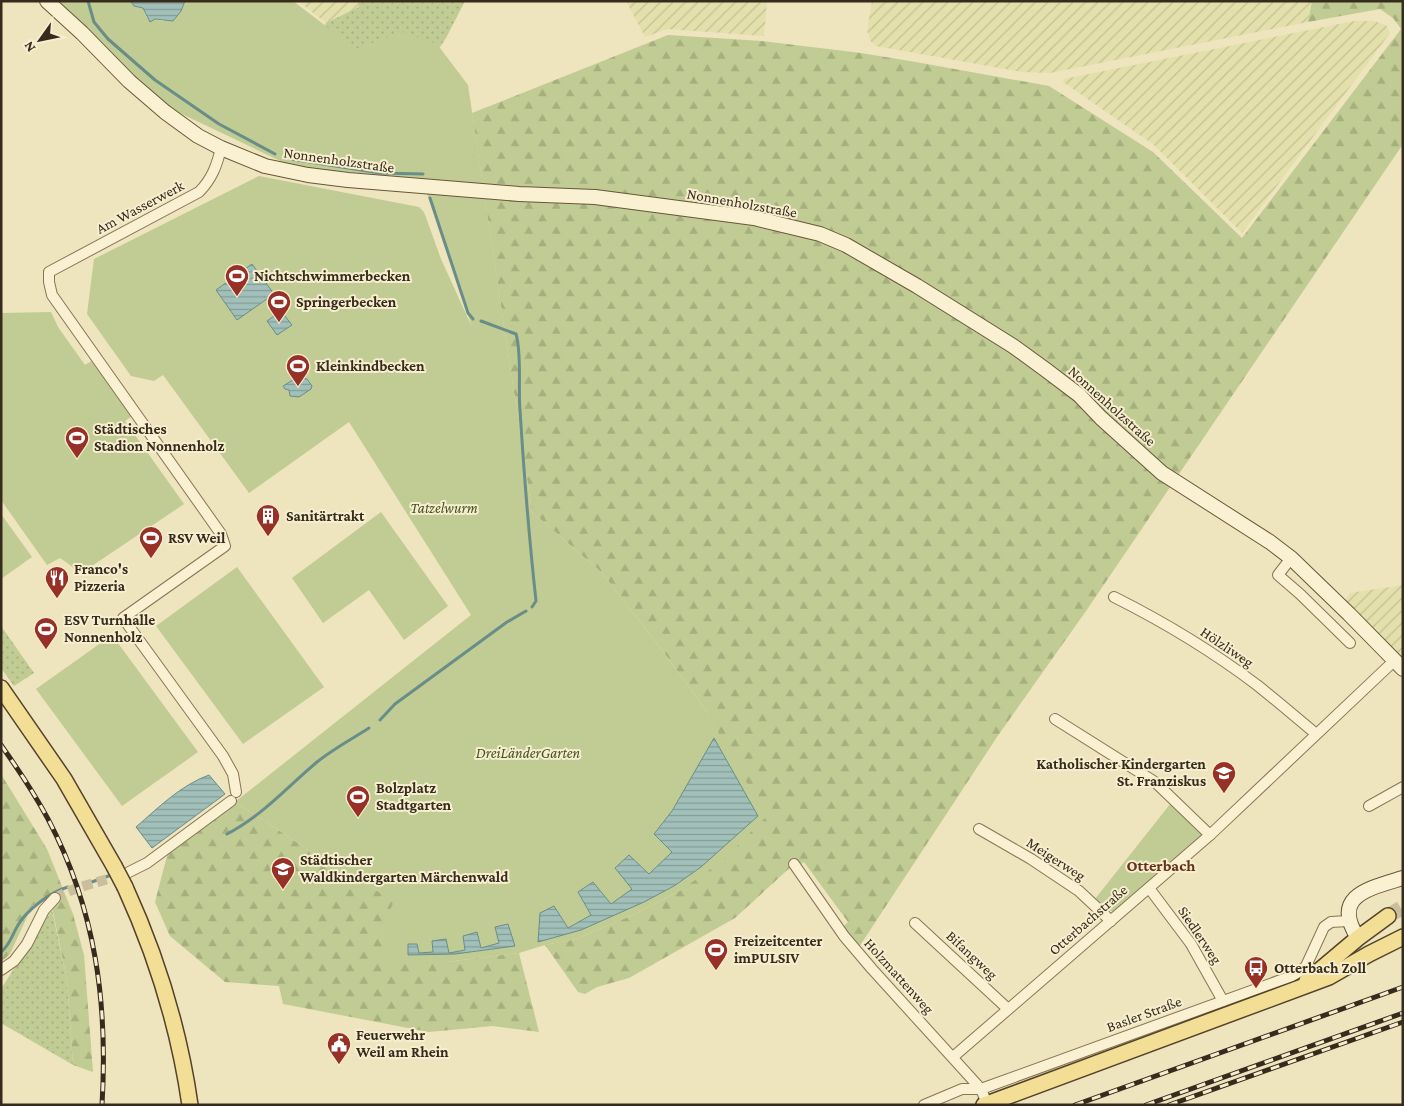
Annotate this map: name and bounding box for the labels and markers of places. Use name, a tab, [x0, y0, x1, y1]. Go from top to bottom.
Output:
sports icon: Nichtschwimmerbecken	[224, 263, 250, 297]
place label: Nichtschwimmerbecken	[254, 268, 411, 284]
sports icon: Springerbecken	[266, 289, 292, 323]
place label: Springerbecken	[296, 294, 397, 310]
sports icon: Kleinkindbecken	[285, 353, 311, 387]
place label: Kleinkindbecken	[316, 358, 425, 374]
place label: Städtisches Stadion Nonnenholz	[94, 421, 224, 454]
sports icon: Städtisches Stadion Nonnenholz	[64, 425, 90, 459]
building icon: Sanitärtrakt	[255, 503, 281, 537]
place label: Sanitärtrakt	[286, 508, 365, 524]
sports icon: RSV Weil	[138, 525, 164, 559]
place label: RSV Weil	[168, 530, 226, 546]
place label: Franco's Pizzeria	[74, 561, 128, 594]
restaurant icon: Franco's Pizzeria	[44, 565, 70, 599]
place label: ESV Turnhalle Nonnenholz	[64, 612, 155, 645]
sports icon: ESV Turnhalle Nonnenholz	[33, 616, 59, 650]
place label: Katholischer Kindergarten St. Franziskus	[1036, 756, 1206, 789]
school or university icon: Katholischer Kindergarten St. Franziskus	[1211, 760, 1237, 794]
place label: Bolzplatz Stadtgarten	[376, 780, 452, 813]
sports icon: Bolzplatz Stadtgarten	[345, 784, 371, 818]
place label: Städtischer Waldkindergarten Märchenwald	[299, 852, 509, 885]
school or university icon: Städtischer Waldkindergarten Märchenwald	[270, 856, 296, 890]
place label: Freizeitcenter imPULSIV	[734, 933, 823, 966]
sports icon: Freizeitcenter imPULSIV	[703, 937, 729, 971]
bus stop icon: Otterbach Zoll	[1243, 955, 1269, 989]
place label: Otterbach Zoll	[1274, 960, 1367, 976]
place label: Feuerwehr Weil am Rhein	[355, 1027, 449, 1060]
public building icon: Feuerwehr Weil am Rhein	[326, 1031, 352, 1065]

